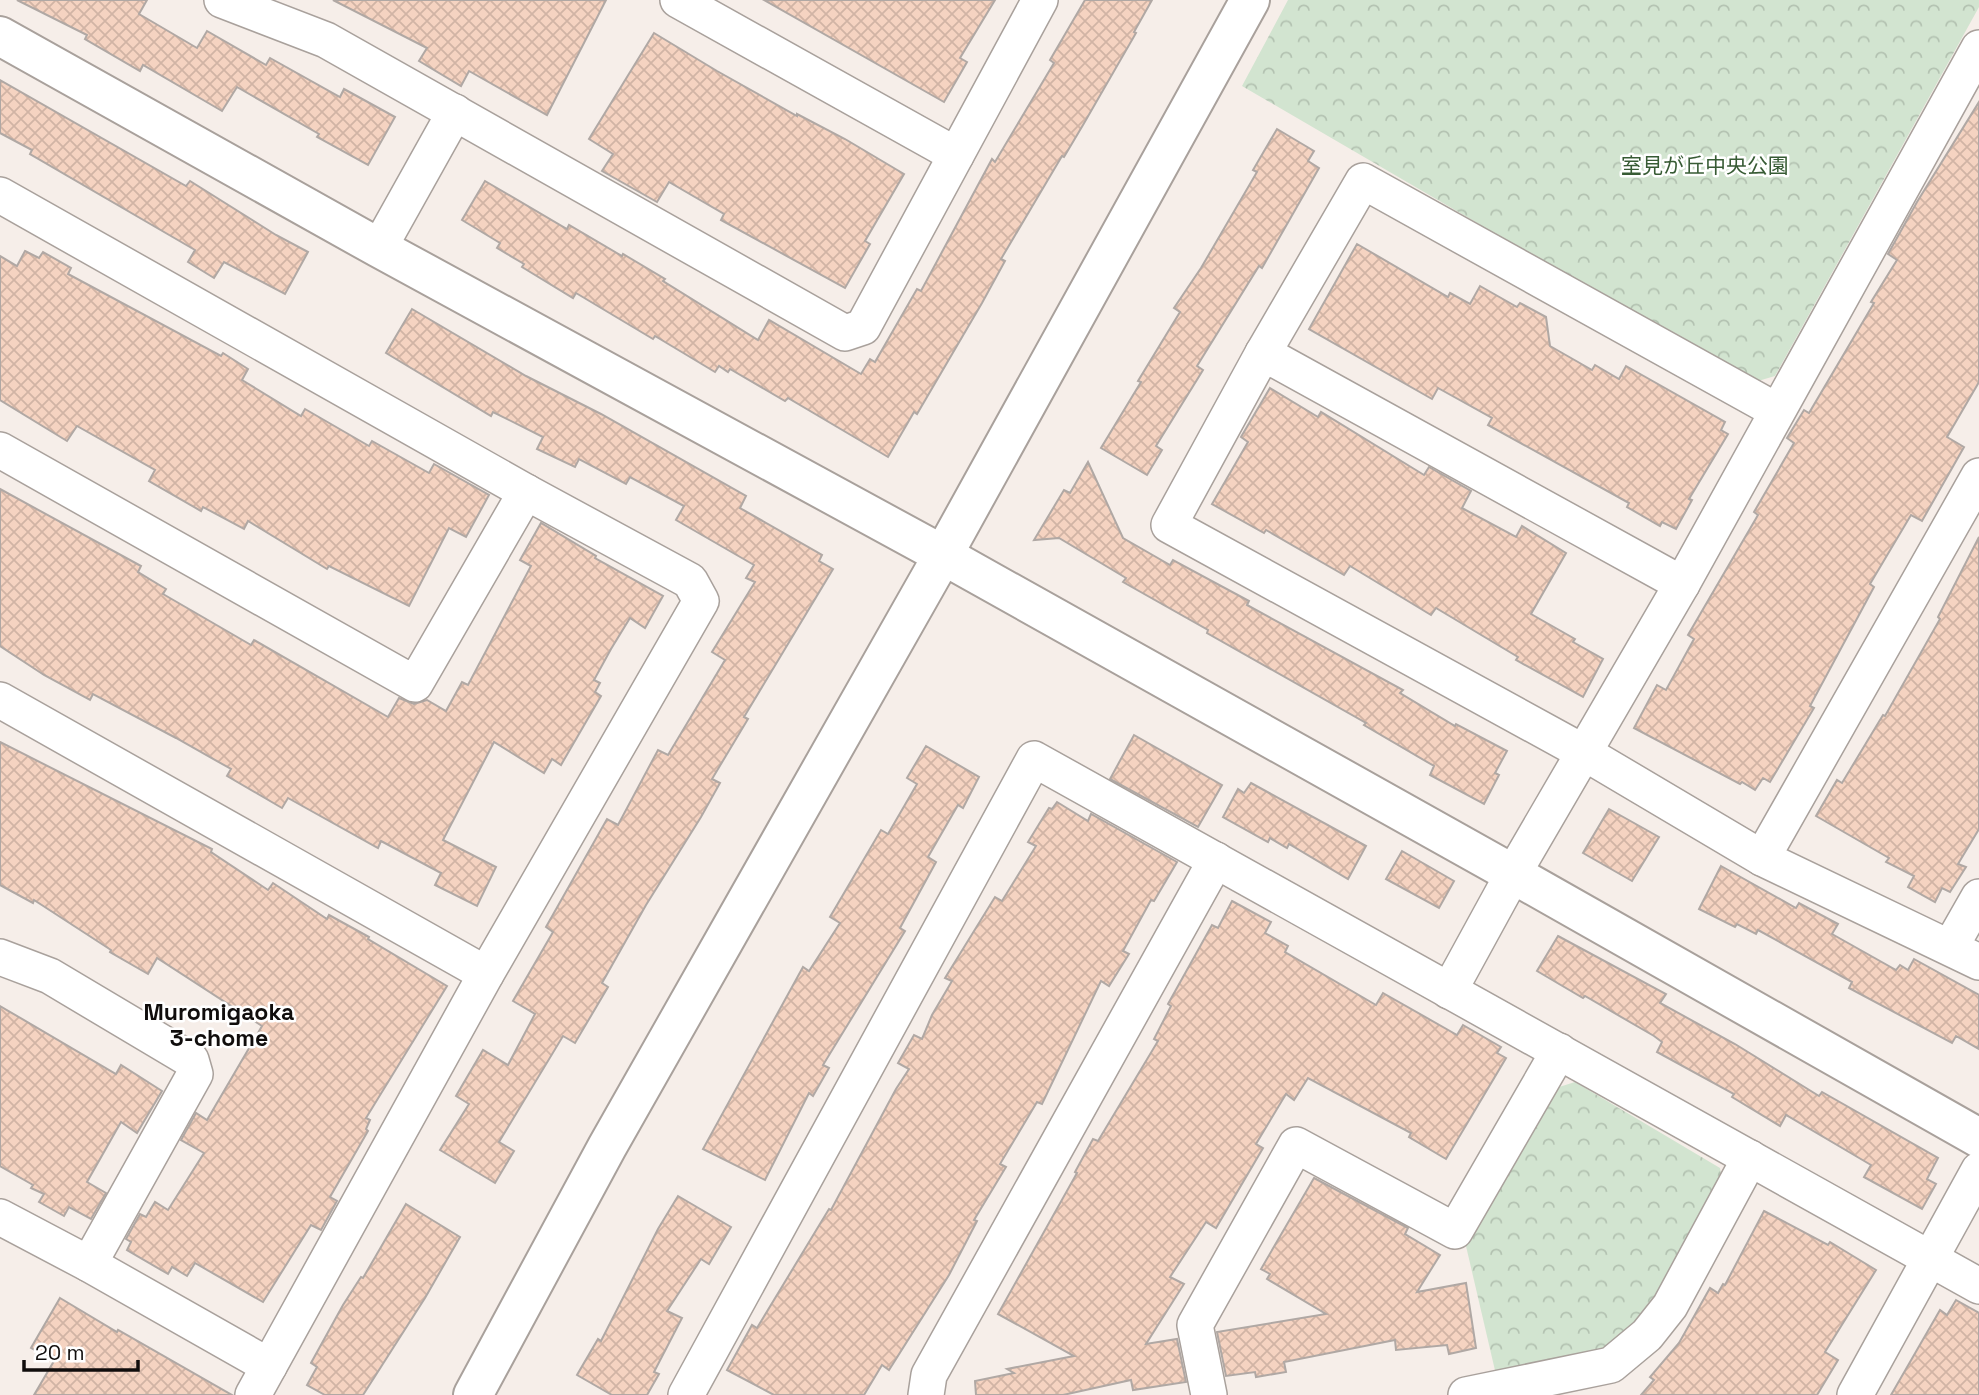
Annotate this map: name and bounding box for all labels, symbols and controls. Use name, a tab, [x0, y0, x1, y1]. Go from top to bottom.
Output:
park label: 室見が丘中央公園	[1621, 152, 1789, 179]
district label: Muromigaoka 3-chome	[144, 997, 294, 1053]
scale bar	[24, 1328, 138, 1372]
text: 20 m	[35, 1339, 85, 1366]

